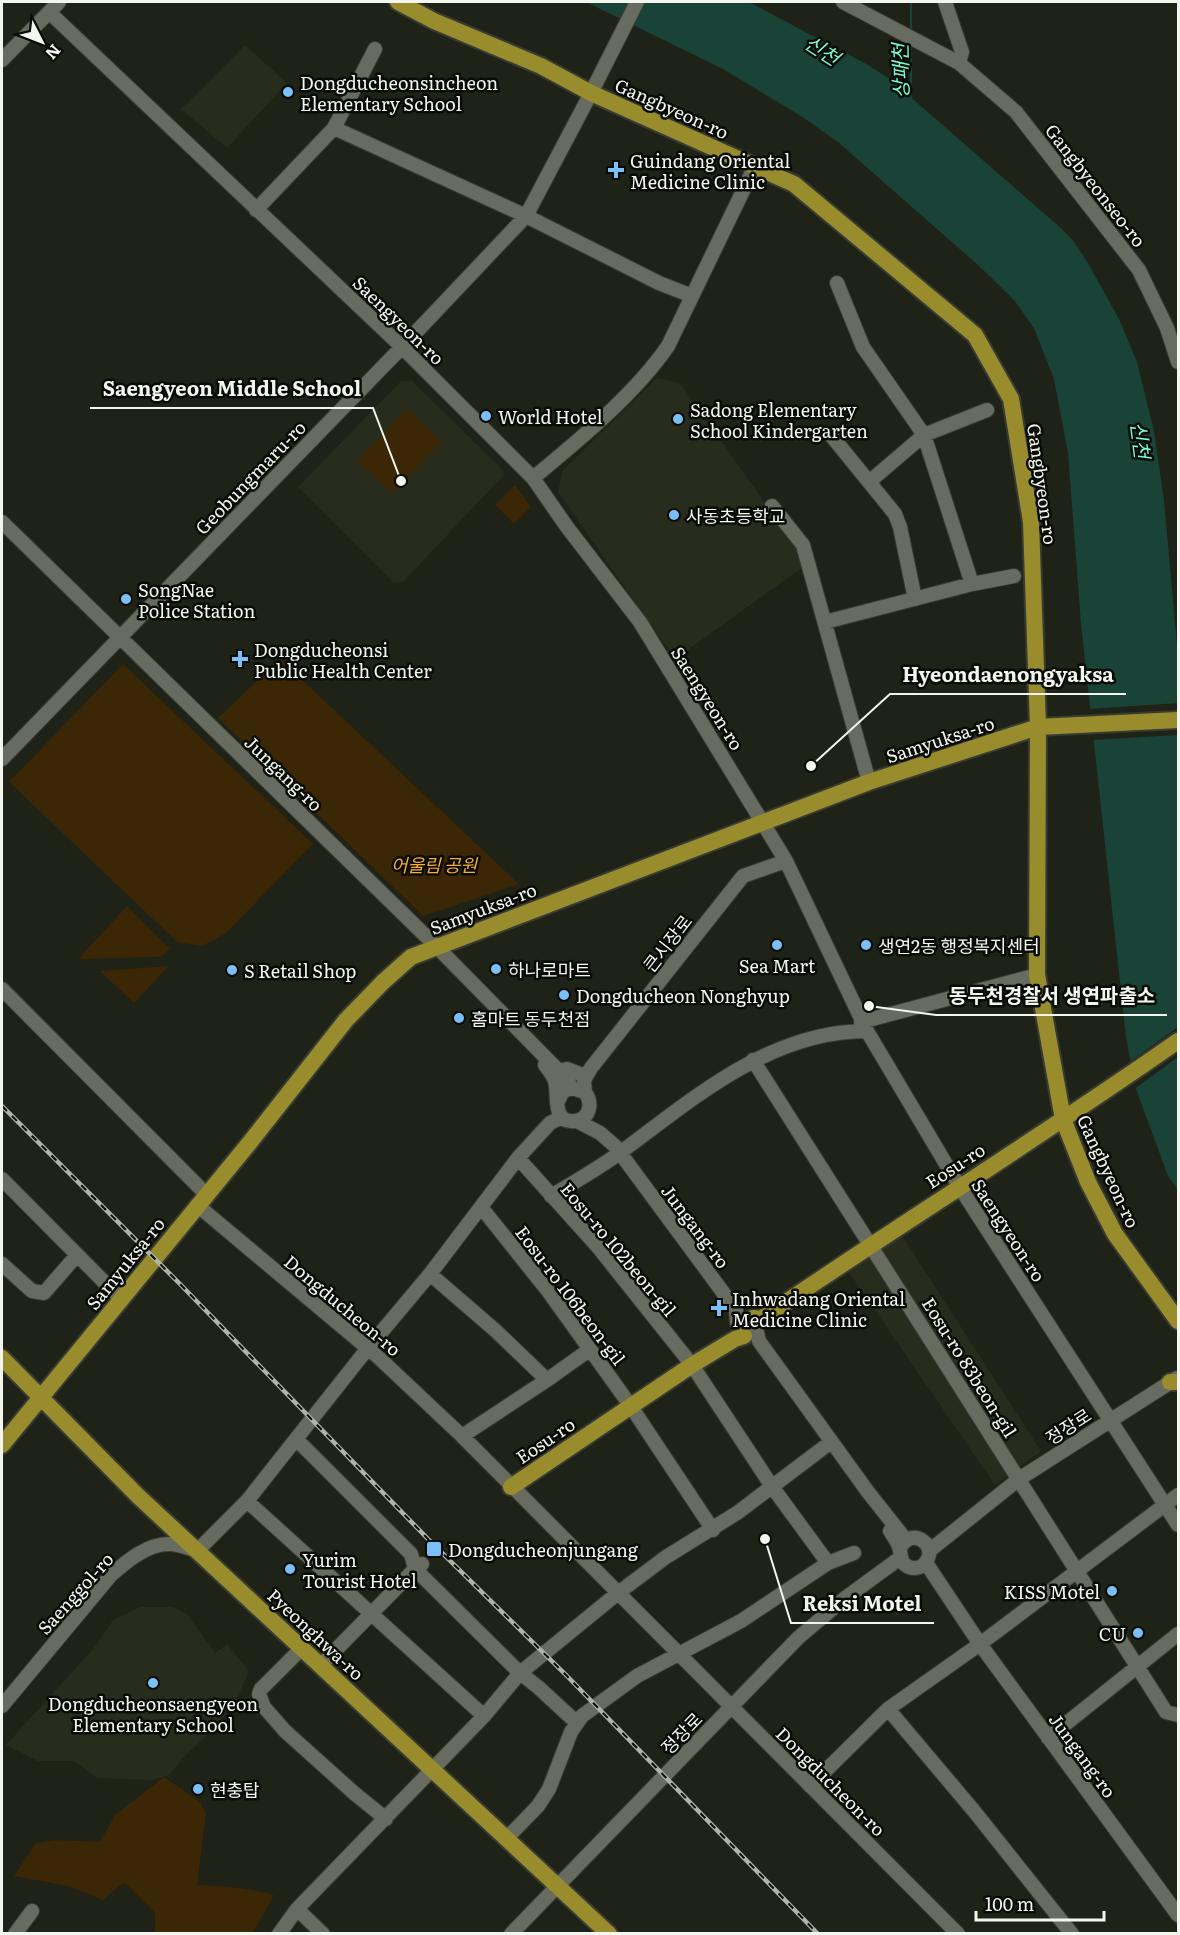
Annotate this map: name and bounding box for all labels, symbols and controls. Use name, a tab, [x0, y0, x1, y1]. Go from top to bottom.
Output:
north arrow	[12, 12, 72, 72]
water label: 신천	[799, 26, 849, 73]
text: N	[40, 40, 67, 66]
water label: 상패천	[883, 41, 914, 99]
place label: Dongducheonsincheon Elementary School	[300, 69, 498, 117]
street label: Gangbyeon-ro	[611, 71, 733, 145]
marker: Dongducheonsincheon Elementary School	[281, 85, 295, 99]
street label: Gangbyeonseo-ro	[1039, 118, 1153, 252]
place label: Guindang Oriental Medicine Clinic	[630, 147, 790, 195]
marker: Guindang Oriental Medicine Clinic	[607, 161, 625, 179]
street label: Saengyeon-ro	[347, 269, 451, 371]
callout: Saengyeon Middle School	[90, 370, 373, 408]
text: Saengyeon Middle School	[103, 372, 361, 402]
place label: Sadong Elementary School Kindergarten	[690, 396, 868, 444]
place label: World Hotel	[498, 403, 603, 430]
marker: World Hotel	[479, 409, 493, 423]
marker: Sadong Elementary School Kindergarten	[671, 412, 685, 426]
street label: Geobungmaru-ro	[188, 414, 312, 540]
water label: 신천	[1125, 420, 1159, 463]
street label: Gangbyeon-ro	[1021, 422, 1065, 546]
place label: 사동초등학교	[686, 502, 785, 529]
marker: 사동초등학교	[667, 508, 681, 522]
place label: SongNae Police Station	[138, 576, 255, 624]
marker: SongNae Police Station	[119, 592, 133, 606]
place label: Dongducheonsi Public Health Center	[254, 636, 432, 684]
street label: Saengyeon-ro	[665, 641, 751, 755]
marker: Dongducheonsi Public Health Center	[231, 650, 249, 668]
callout: Hyeondaenongyaksa	[890, 656, 1126, 694]
text: Hyeondaenongyaksa	[902, 658, 1114, 688]
street label: Samyuksa-ro	[882, 709, 998, 769]
street label: Jungang-ro	[239, 729, 329, 817]
park label: 어울림 공원	[391, 851, 479, 878]
street label: Samyuksa-ro	[426, 875, 540, 941]
street label: 큰시장로	[636, 909, 698, 977]
place label: 생연2동 행정복지센터	[878, 932, 1040, 959]
marker: Sea Mart	[770, 938, 784, 952]
marker: 생연2동 행정복지센터	[859, 938, 873, 952]
place label: Sea Mart	[739, 952, 816, 979]
place label: 하나로마트	[508, 956, 591, 983]
place label: S Retail Shop	[244, 957, 356, 984]
marker: 하나로마트	[489, 962, 503, 976]
marker: S Retail Shop	[225, 963, 239, 977]
callout: 동두천경찰서 생연파출소	[936, 977, 1167, 1015]
text: 동두천경찰서 생연파출소	[949, 979, 1155, 1009]
place label: Dongducheon Nonghyup	[576, 982, 790, 1009]
marker: Dongducheon Nonghyup	[557, 988, 571, 1002]
place label: 홈마트 동두천점	[471, 1005, 591, 1032]
marker: 홈마트 동두천점	[452, 1011, 466, 1025]
street label: Gangbyeon-ro	[1071, 1110, 1147, 1232]
street label: Eosu-ro	[920, 1136, 990, 1194]
street label: Saengyeon-ro	[966, 1173, 1052, 1287]
street label: Eosu-ro 102beon-gil	[555, 1176, 683, 1322]
street label: Jungang-ro	[655, 1178, 737, 1274]
street label: Samyuksa-ro	[79, 1211, 171, 1315]
street label: Eosu-ro 106beon-gil	[510, 1220, 632, 1370]
street label: Dongducheon-ro	[279, 1248, 407, 1362]
place label: Inhwadang Oriental Medicine Clinic	[732, 1285, 905, 1333]
street label: Eosu-ro 83beon-gil	[916, 1292, 1024, 1442]
marker: Inhwadang Oriental Medicine Clinic	[710, 1299, 728, 1317]
street label: 정장로	[1040, 1401, 1096, 1451]
street label: Eosu-ro	[510, 1410, 580, 1470]
place label: Dongducheonjungang	[448, 1536, 639, 1563]
marker: Dongducheonjungang	[425, 1540, 443, 1558]
street label: Saenggol-ro	[31, 1546, 119, 1640]
place label: Yurim Tourist Hotel	[302, 1546, 417, 1594]
marker: Yurim Tourist Hotel	[283, 1562, 297, 1576]
place label: KISS Motel	[1004, 1578, 1100, 1605]
street label: Pyeonghwa-ro	[262, 1582, 370, 1686]
marker: KISS Motel	[1105, 1584, 1119, 1598]
callout: Reksi Motel	[791, 1585, 934, 1623]
text: Reksi Motel	[802, 1587, 922, 1617]
place label: CU	[1099, 1620, 1126, 1647]
marker: CU	[1131, 1626, 1145, 1640]
marker: Dongducheonsaengyeon Elementary School	[146, 1676, 160, 1690]
place label: Dongducheonsaengyeon Elementary School	[48, 1690, 258, 1738]
street label: 정장로	[654, 1706, 708, 1760]
street label: Jungang-ro	[1043, 1707, 1123, 1803]
street label: Dongducheon-ro	[770, 1720, 892, 1842]
place label: 현충탑	[210, 1776, 260, 1803]
marker: 현충탑	[191, 1782, 205, 1796]
scale bar	[976, 1884, 1104, 1922]
text: 100 m	[985, 1890, 1034, 1917]

